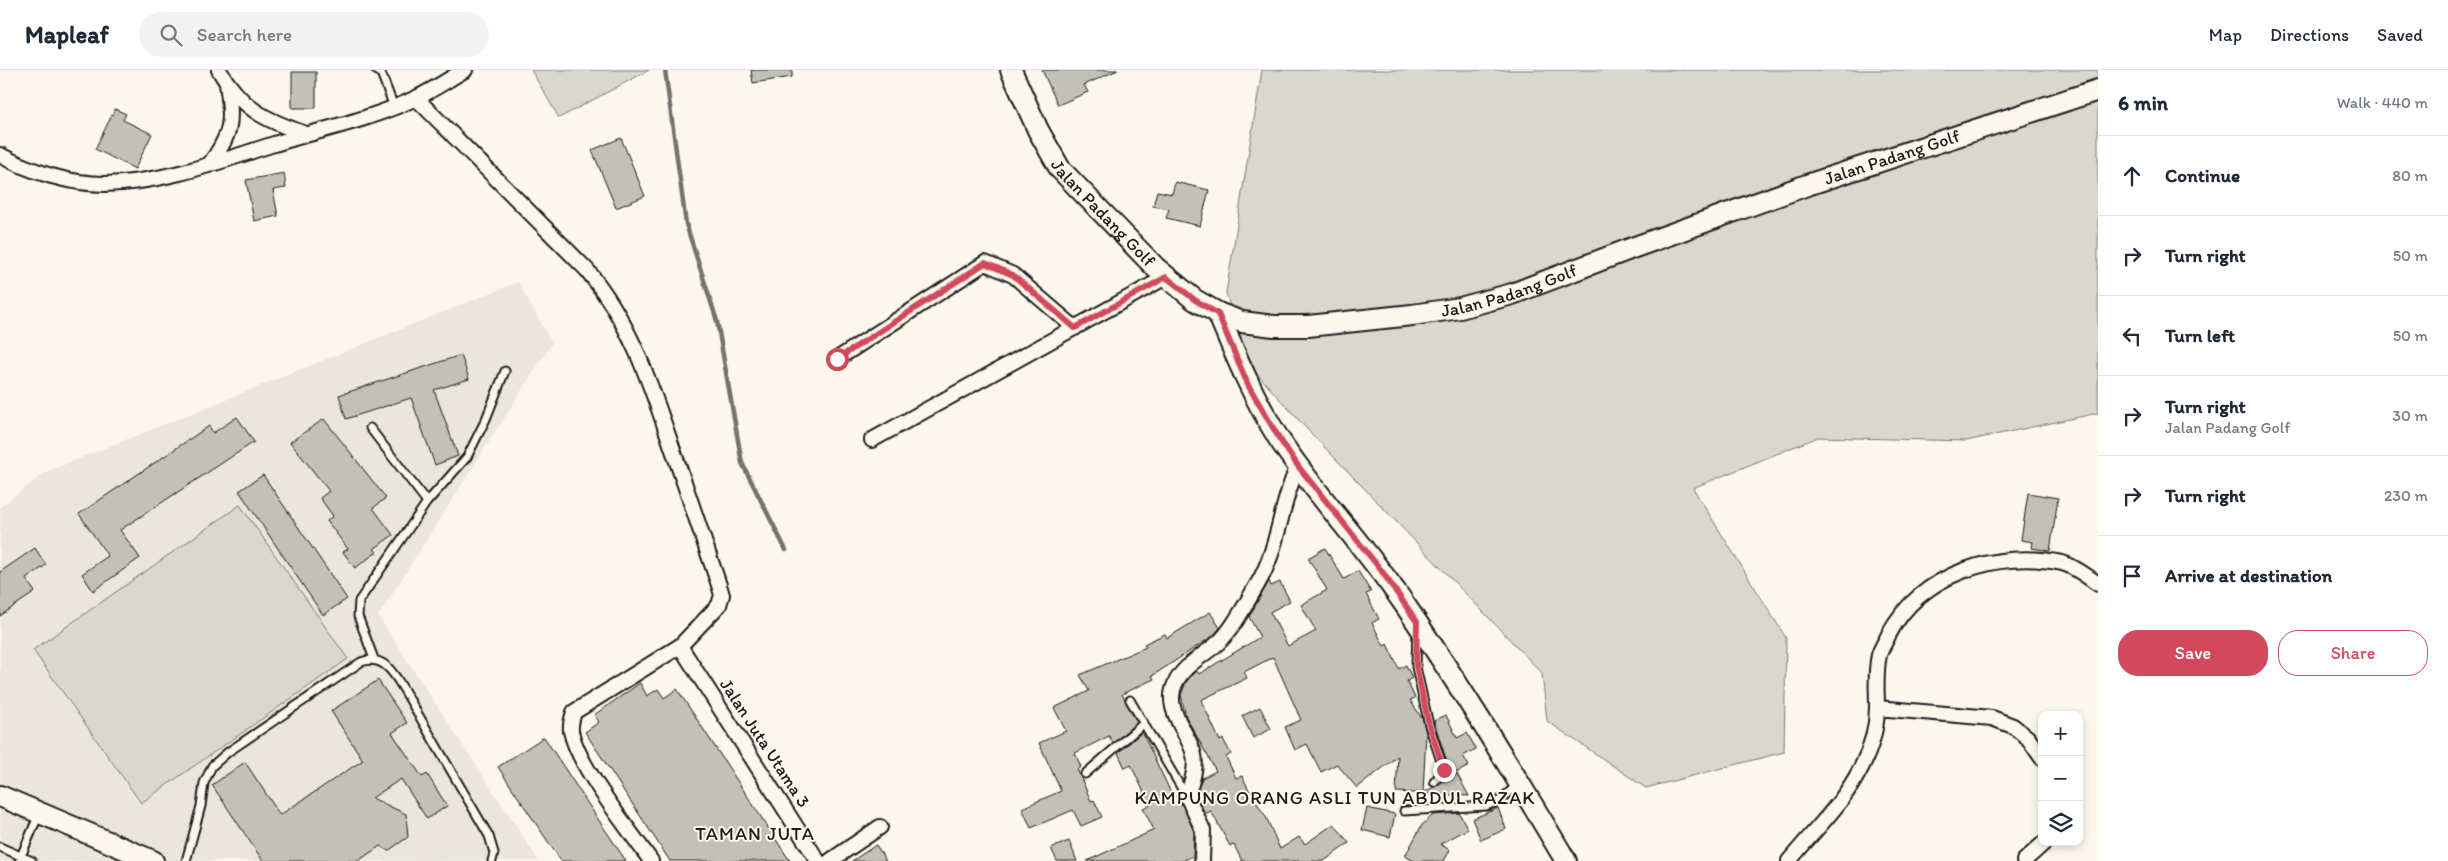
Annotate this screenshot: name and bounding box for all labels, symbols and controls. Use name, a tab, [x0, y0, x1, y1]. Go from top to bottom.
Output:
search box	[139, 12, 489, 57]
text: Mapleaf	[25, 20, 109, 49]
icon: search	[157, 21, 185, 49]
text: Search here	[197, 23, 292, 46]
text: Map	[2209, 24, 2242, 46]
text: Directions	[2270, 24, 2349, 46]
text: Saved	[2377, 24, 2423, 46]
text: 6 min	[2118, 90, 2168, 115]
text: Walk · 440 m	[2337, 93, 2428, 112]
street label: Jalan Padang Golf	[1821, 125, 1963, 190]
street label: Jalan Padang Golf	[1046, 156, 1160, 272]
icon: ahead	[2118, 162, 2146, 190]
text: Continue	[2165, 164, 2240, 187]
text: 80 m	[2392, 166, 2428, 185]
icon: right	[2118, 242, 2146, 270]
text: Turn right	[2165, 244, 2246, 267]
text: 50 m	[2393, 246, 2428, 265]
street label: Jalan Padang Golf	[1440, 259, 1580, 322]
icon: left	[2118, 322, 2146, 350]
text: Turn left	[2165, 324, 2235, 347]
text: 50 m	[2393, 326, 2428, 345]
route start	[826, 348, 849, 371]
text: Turn right	[2165, 395, 2246, 418]
icon: right	[2118, 402, 2146, 430]
text: 30 m	[2392, 406, 2428, 425]
text: Jalan Padang Golf	[2165, 418, 2290, 437]
icon: right	[2118, 482, 2146, 510]
text: Turn right	[2165, 484, 2246, 507]
text: 230 m	[2384, 486, 2428, 505]
icon: arrive	[2118, 562, 2146, 590]
text: Arrive at destination	[2165, 564, 2332, 587]
button: Save	[2118, 630, 2268, 676]
button: Share	[2278, 630, 2428, 676]
street label: Jalan Juta Utama 3	[715, 674, 815, 812]
map controls	[2038, 711, 2083, 846]
button: +	[2038, 711, 2083, 756]
button: −	[2038, 756, 2083, 801]
route end	[1433, 759, 1456, 782]
district label: KAMPUNG ORANG ASLI TUN ABDUL RAZAK	[1135, 786, 1535, 809]
button: layers	[2038, 801, 2083, 846]
district label: TAMAN JUTA	[695, 822, 815, 845]

